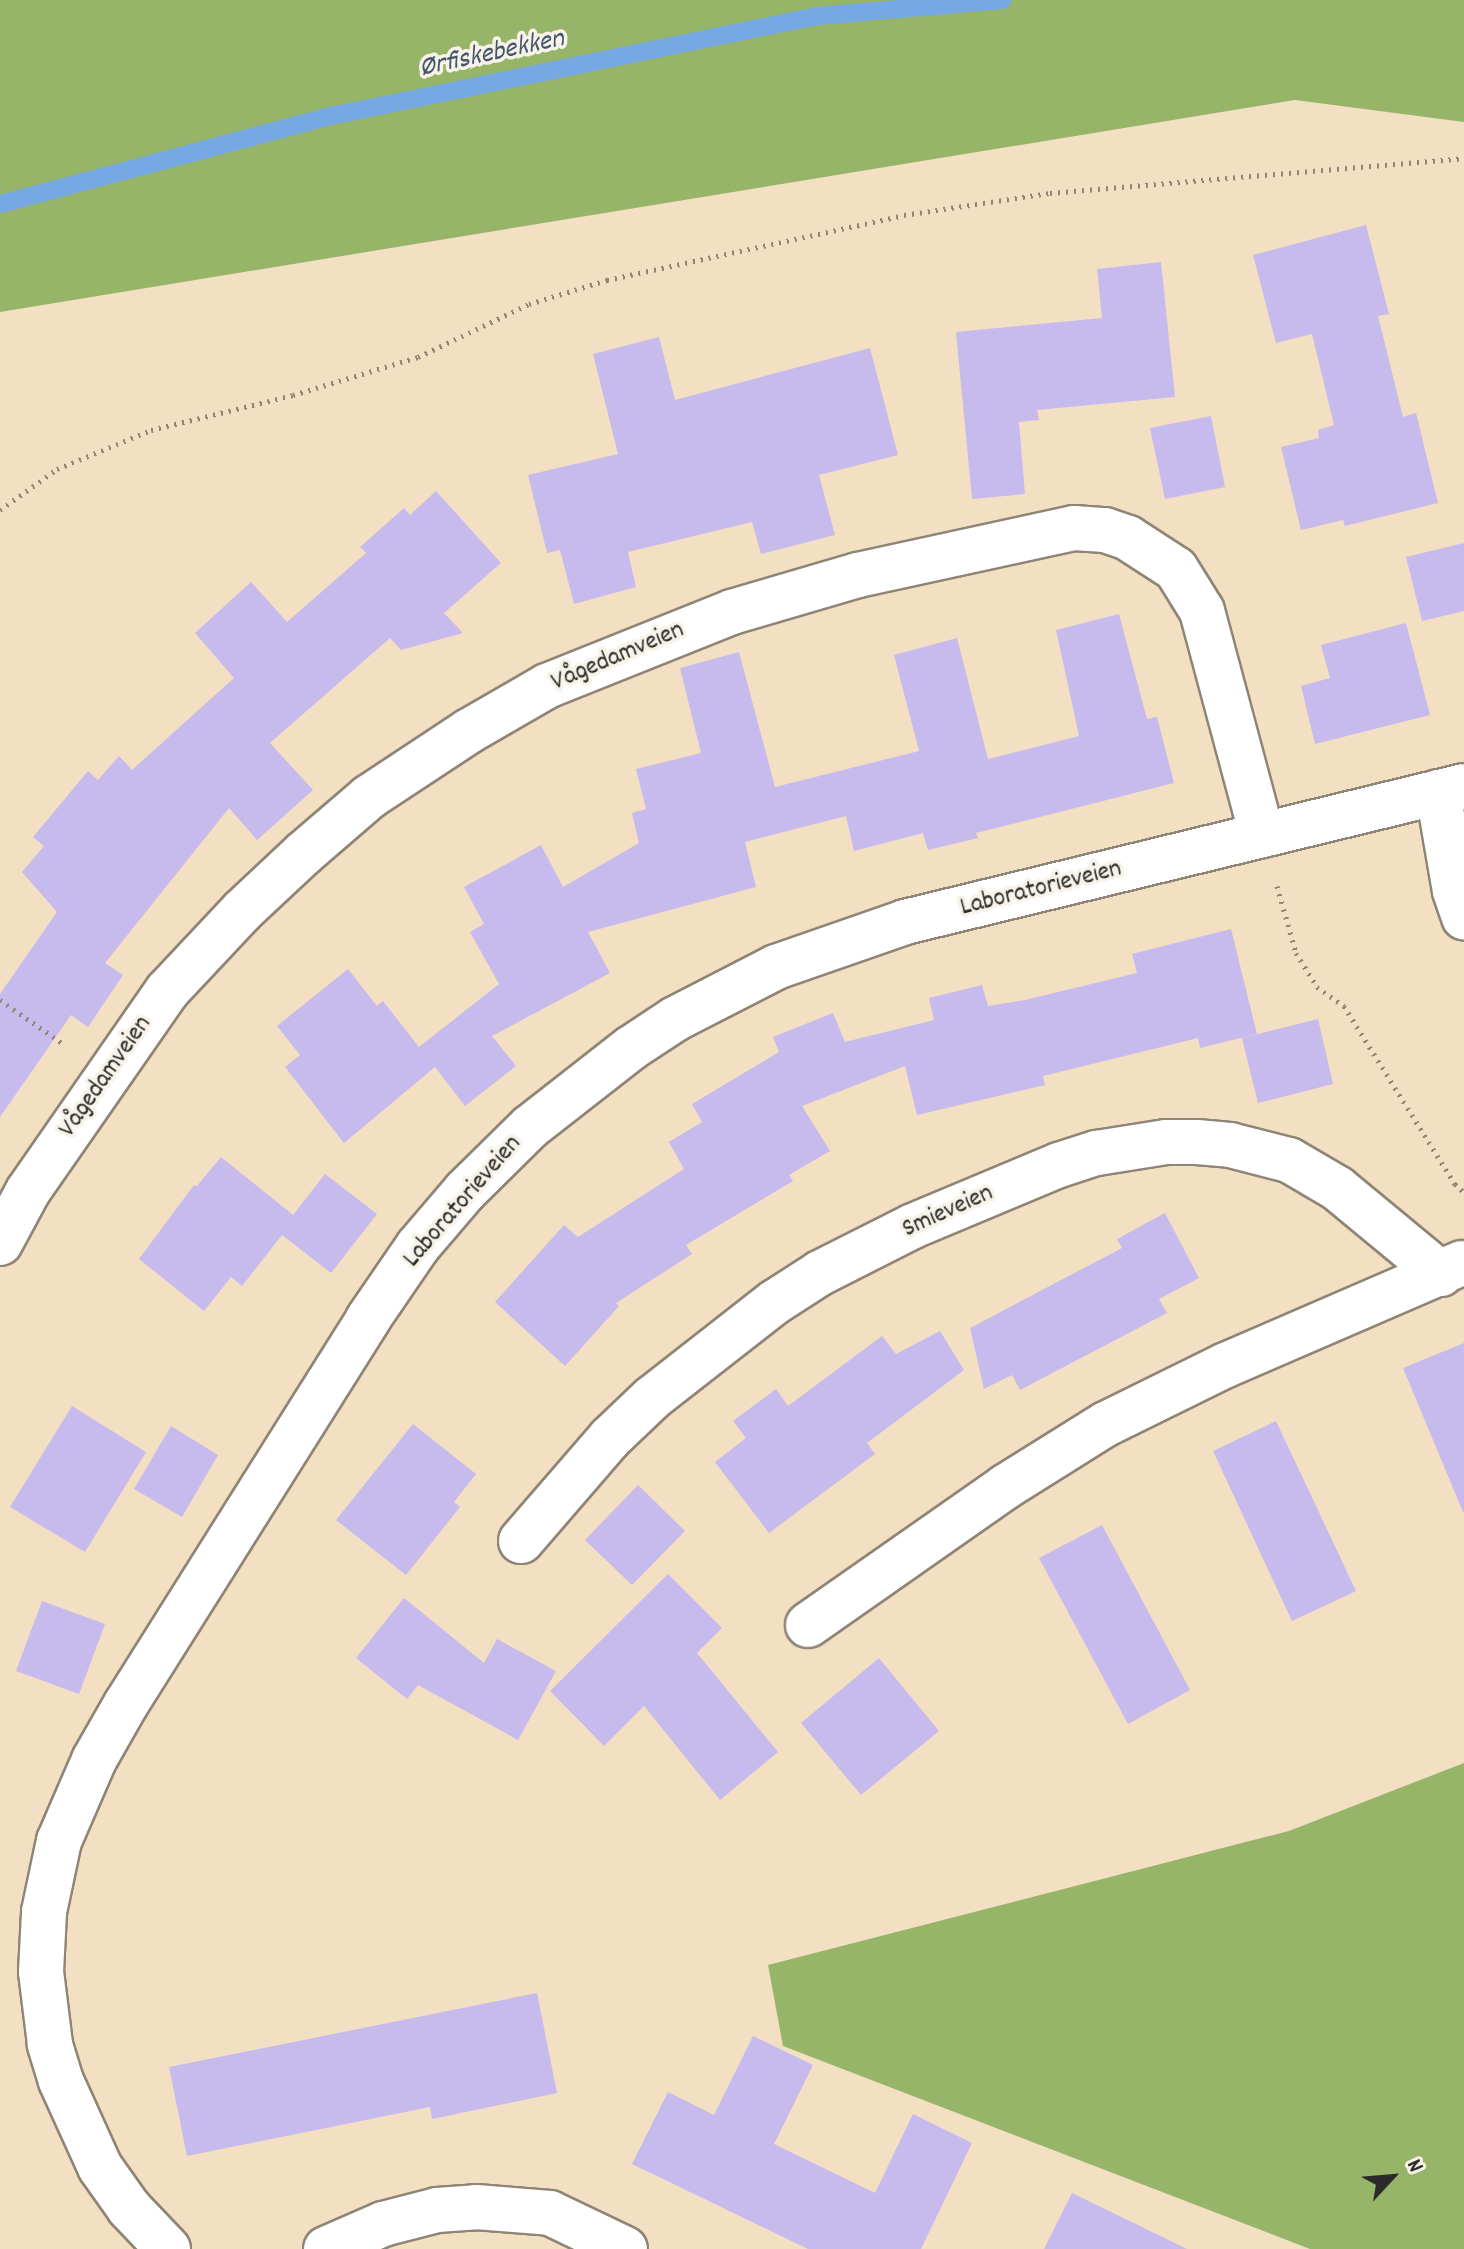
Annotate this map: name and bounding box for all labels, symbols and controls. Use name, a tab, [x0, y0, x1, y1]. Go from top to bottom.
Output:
water label: Ørfiskebekken	[417, 23, 567, 87]
street label: Vågedamveien	[547, 615, 689, 699]
street label: Laboratorieveien	[957, 854, 1125, 924]
street label: Vågedamveien	[53, 1010, 159, 1144]
street label: Laboratorieveien	[397, 1130, 529, 1274]
street label: Smieveien	[898, 1178, 998, 1246]
north arrow	[1352, 2137, 1432, 2217]
text: N	[1398, 2155, 1430, 2178]

